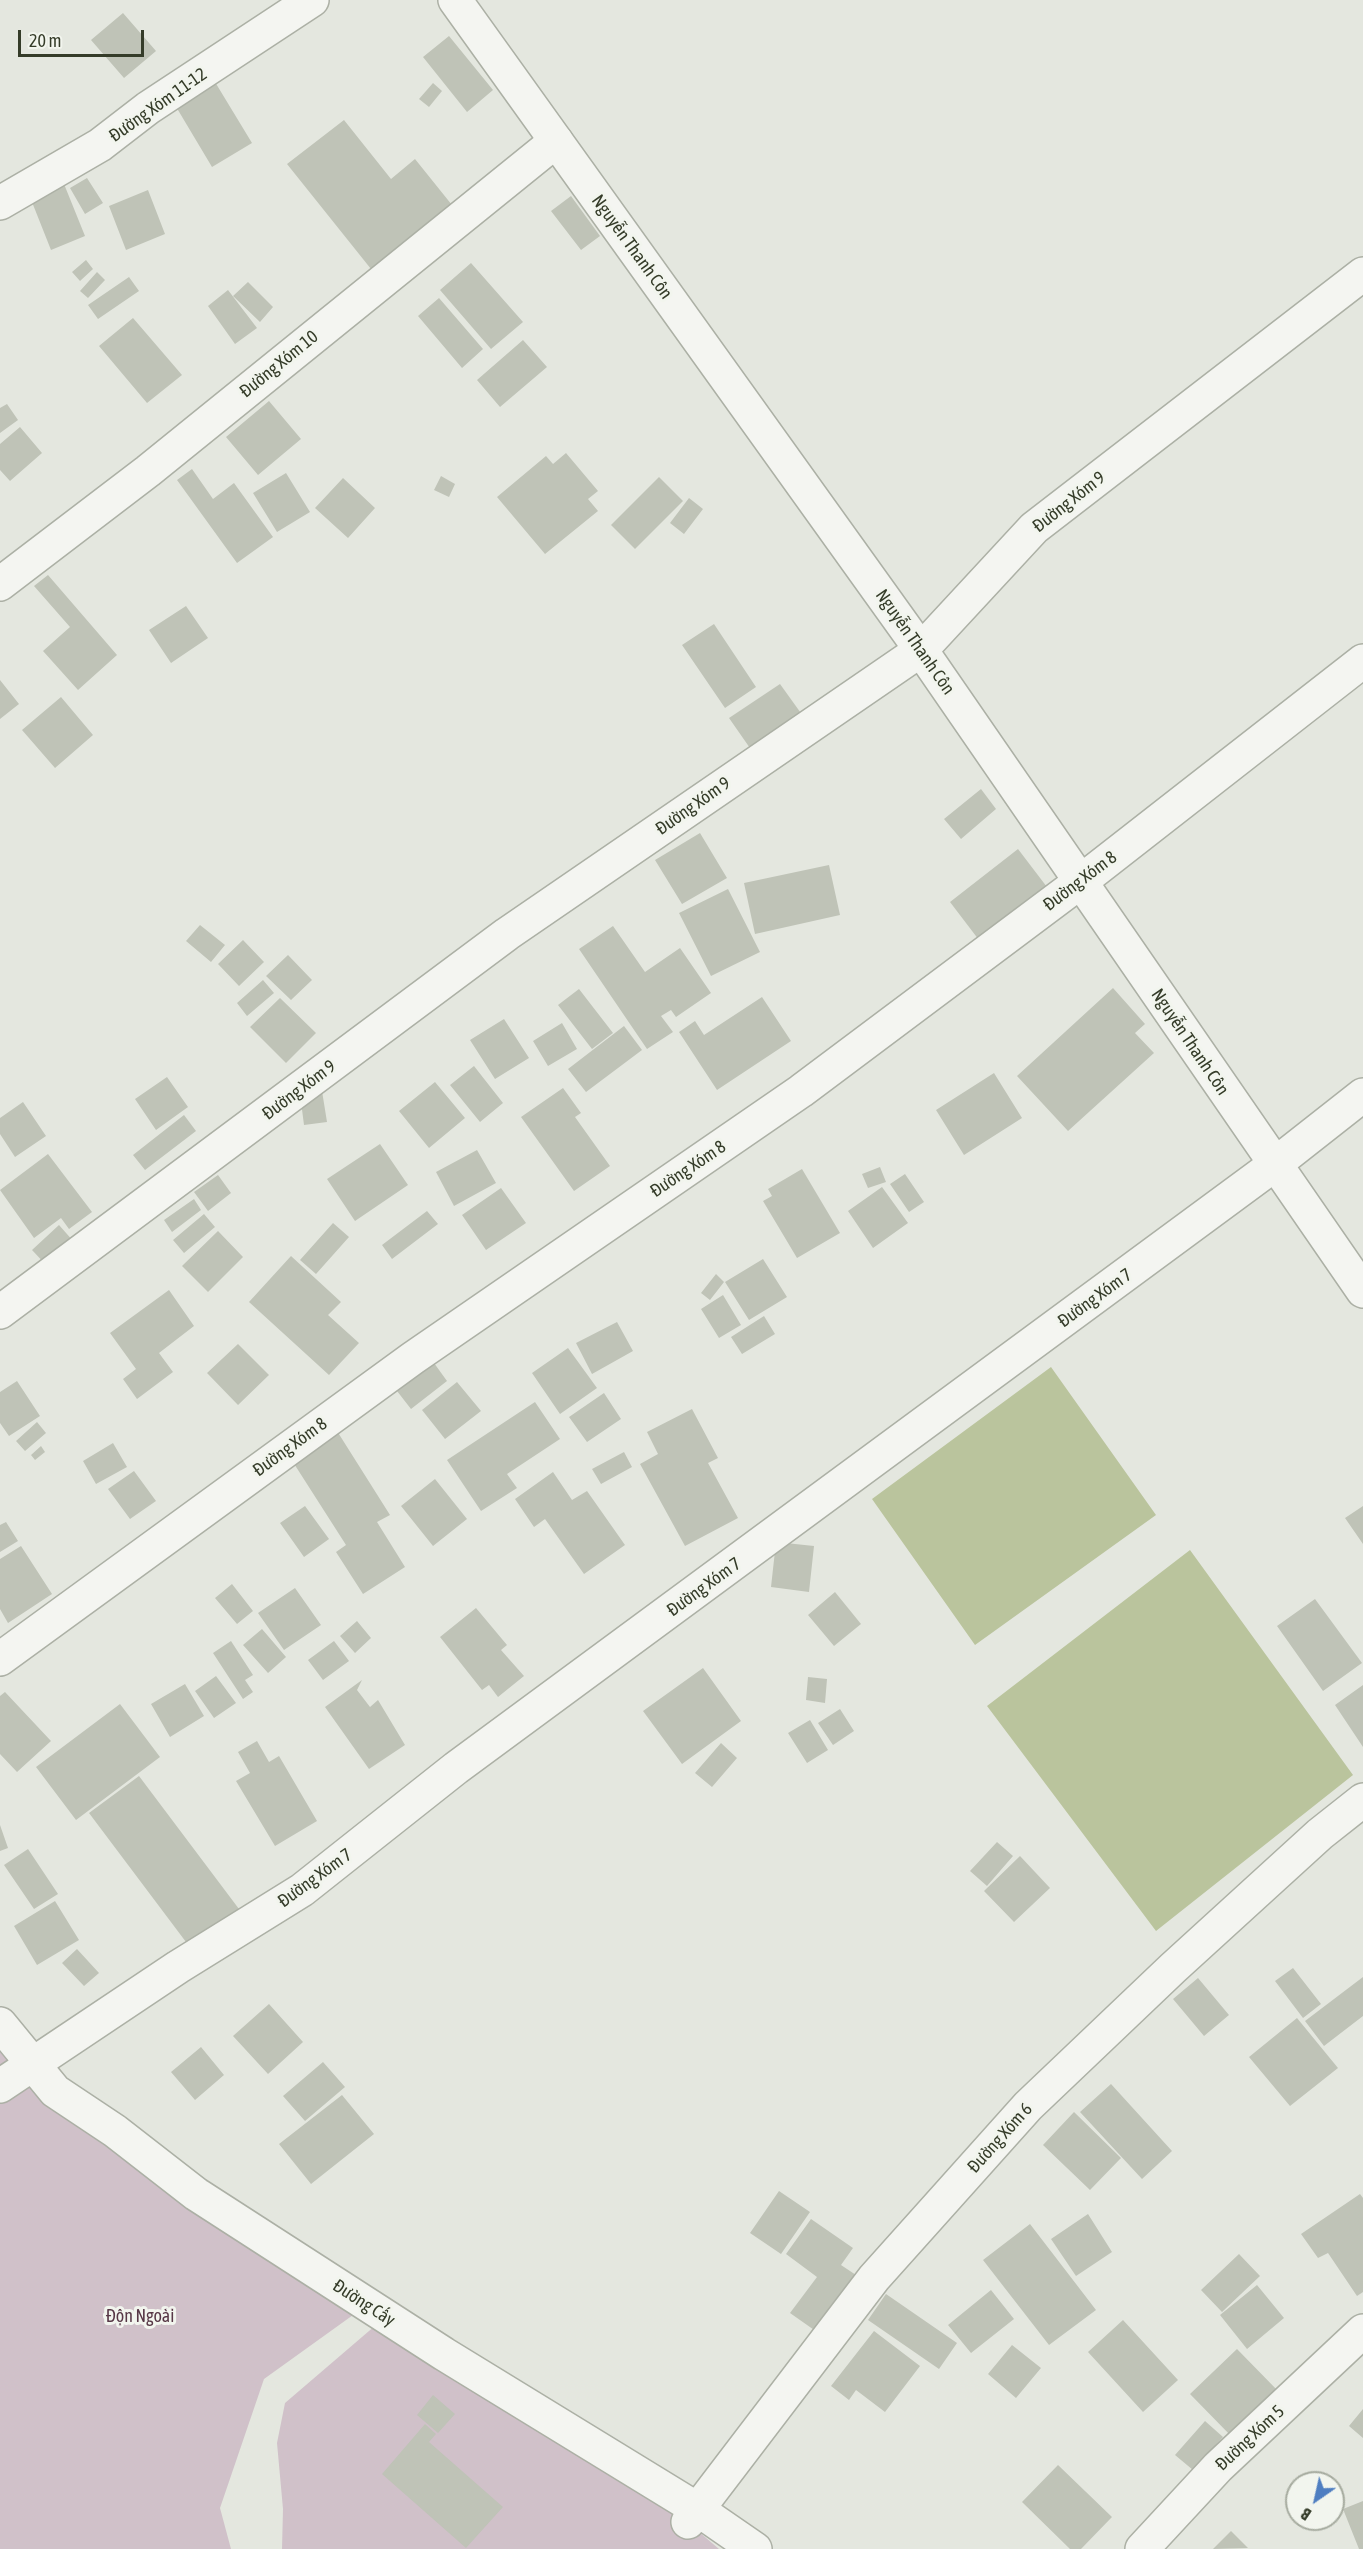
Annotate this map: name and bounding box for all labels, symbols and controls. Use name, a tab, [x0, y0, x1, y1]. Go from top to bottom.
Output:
scale bar	[21, 18, 147, 56]
text: 20 m	[29, 30, 61, 51]
street label: Đường Xóm 11-12	[105, 63, 211, 147]
street label: Nguyễn Thanh Côn	[587, 191, 677, 303]
street label: Đường Xóm 10	[235, 326, 323, 402]
street label: Đường Xóm 9	[1028, 467, 1110, 537]
street label: Nguyễn Thanh Côn	[871, 585, 959, 699]
street label: Đường Xóm 9	[651, 772, 735, 840]
street label: Đường Xóm 8	[1039, 846, 1121, 916]
street label: Nguyễn Thanh Côn	[1147, 985, 1233, 1099]
street label: Đường Xóm 9	[258, 1055, 340, 1125]
street label: Đường Xóm 8	[646, 1136, 730, 1202]
street label: Đường Xóm 7	[1054, 1264, 1136, 1332]
street label: Đường Xóm 8	[249, 1413, 331, 1481]
street label: Đường Xóm 7	[663, 1553, 745, 1621]
street label: Đường Xóm 7	[274, 1844, 356, 1912]
street label: Đường Xóm 6	[963, 2099, 1037, 2177]
street label: Đường Cấy	[329, 2275, 399, 2331]
park label: Độn Ngoài	[106, 2305, 174, 2327]
street label: Đường Xóm 5	[1211, 2401, 1289, 2475]
north arrow	[1285, 2471, 1345, 2531]
text: B	[1298, 2505, 1314, 2524]

